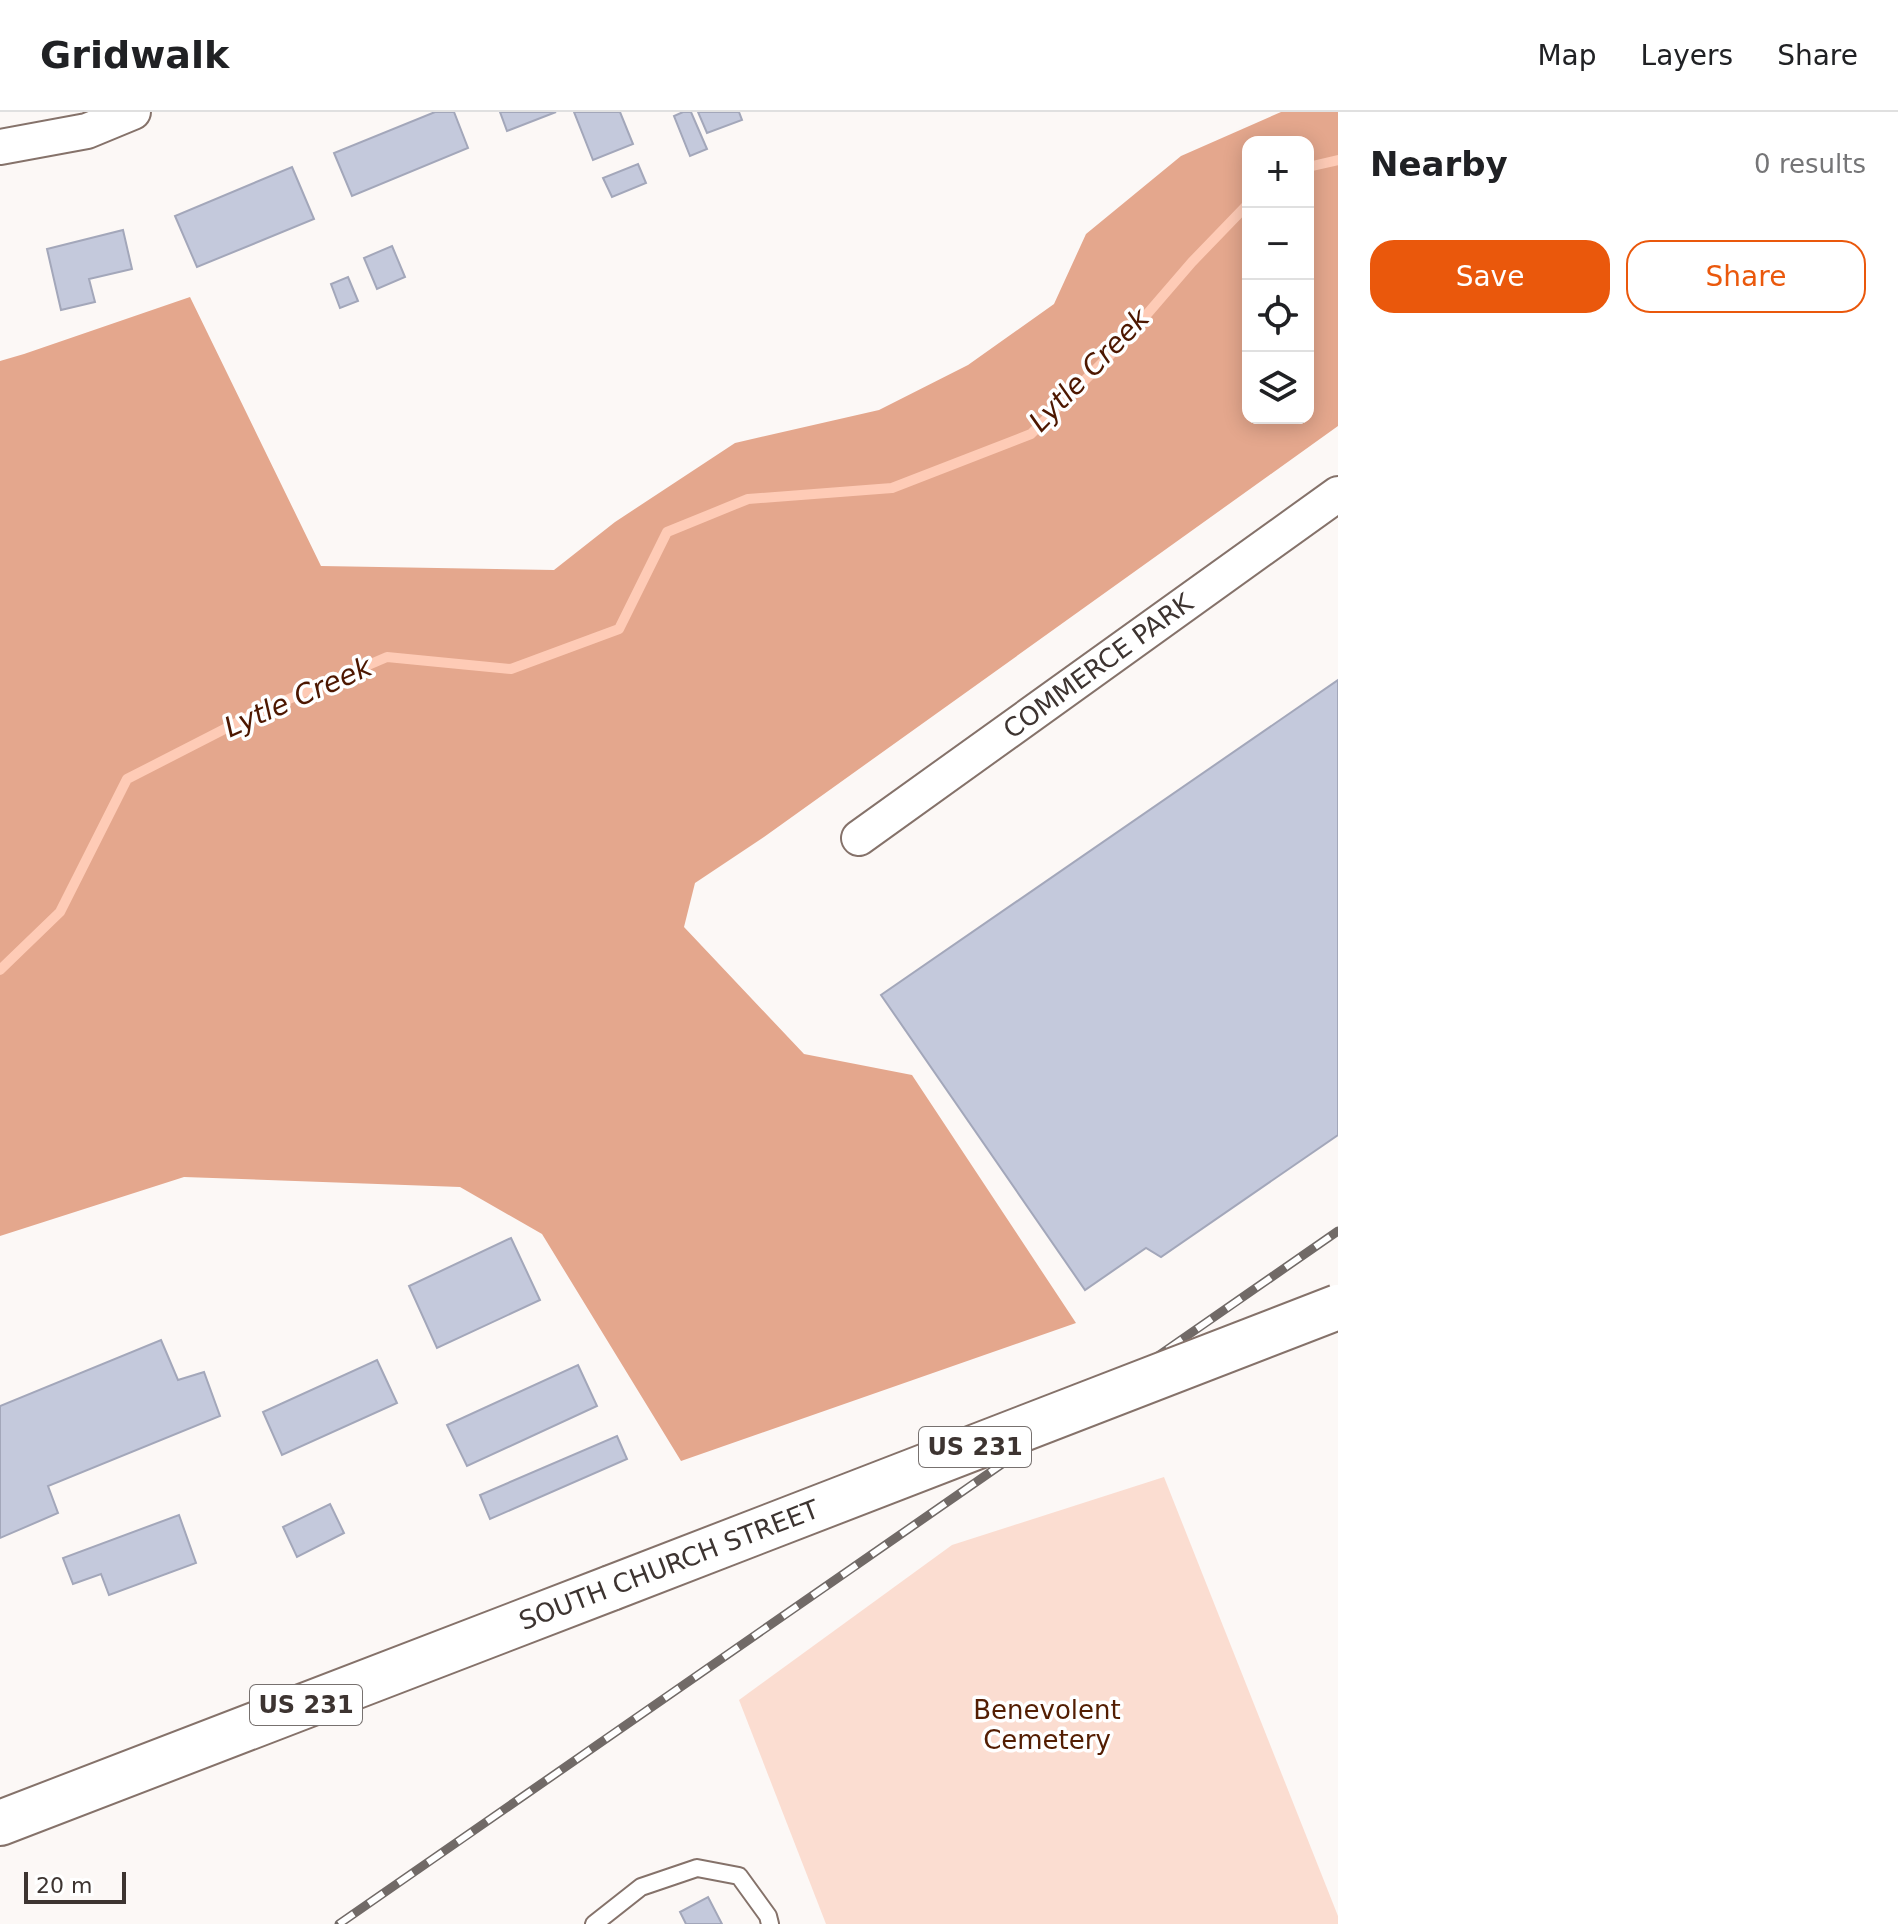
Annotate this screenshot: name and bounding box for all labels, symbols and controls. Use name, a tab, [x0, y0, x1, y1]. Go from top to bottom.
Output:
text: Gridwalk	[40, 33, 229, 77]
text: Map	[1537, 39, 1597, 72]
text: Layers	[1641, 39, 1733, 72]
text: Share	[1777, 39, 1858, 72]
map controls	[1242, 136, 1314, 424]
button: +	[1242, 136, 1314, 208]
text: Nearby	[1370, 144, 1508, 184]
text: 0 results	[1754, 149, 1866, 179]
button: −	[1242, 208, 1314, 280]
button: Save	[1370, 240, 1610, 313]
button: Share	[1626, 240, 1866, 313]
button: locate	[1242, 280, 1314, 352]
water label: Lytle Creek	[1022, 301, 1157, 438]
button: layers	[1242, 352, 1314, 424]
street label: COMMERCE PARK	[998, 587, 1199, 745]
water label: Lytle Creek	[219, 649, 378, 744]
road number: US 231	[919, 1427, 1031, 1467]
street label: SOUTH CHURCH STREET	[515, 1494, 823, 1636]
road number: US 231	[250, 1685, 362, 1725]
park label: Benevolent Cemetery	[973, 1695, 1121, 1755]
scale bar	[24, 1868, 126, 1904]
text: 20 m	[36, 1873, 92, 1898]

